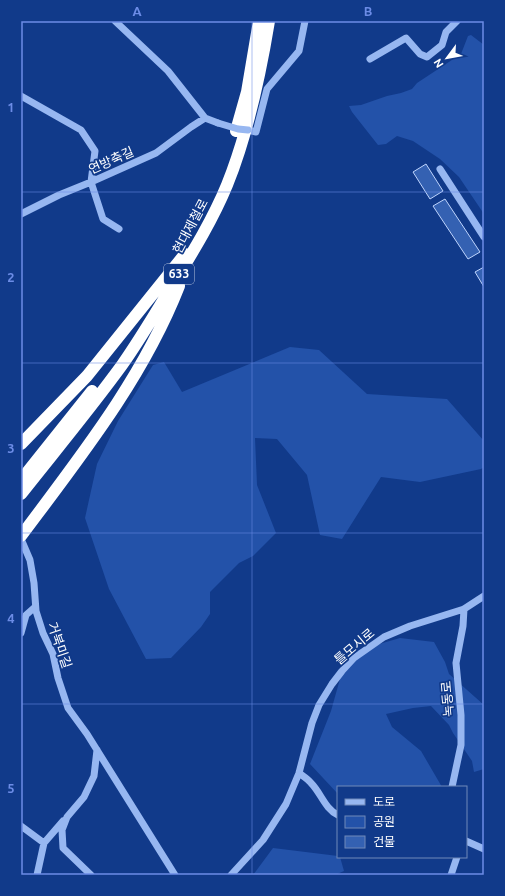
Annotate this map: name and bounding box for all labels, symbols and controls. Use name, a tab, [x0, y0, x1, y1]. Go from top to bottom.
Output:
text: A	[132, 4, 142, 18]
text: B	[364, 4, 373, 18]
north arrow	[427, 38, 467, 78]
text: N	[431, 57, 446, 70]
text: 1	[7, 100, 15, 114]
street label: 연방축길	[86, 144, 136, 176]
street label: 현대제철로	[170, 196, 210, 256]
road number: 633	[164, 264, 194, 284]
text: 2	[7, 270, 15, 284]
text: 3	[7, 441, 15, 455]
text: 4	[7, 611, 15, 625]
street label: 거북미길	[46, 620, 74, 670]
street label: 틀모시로	[331, 625, 377, 667]
street label: 녹동로	[438, 680, 456, 717]
text: 5	[7, 781, 15, 795]
legend	[337, 786, 467, 858]
text: 도로	[373, 795, 395, 808]
text: 공원	[373, 815, 395, 828]
text: 건물	[373, 835, 395, 848]

